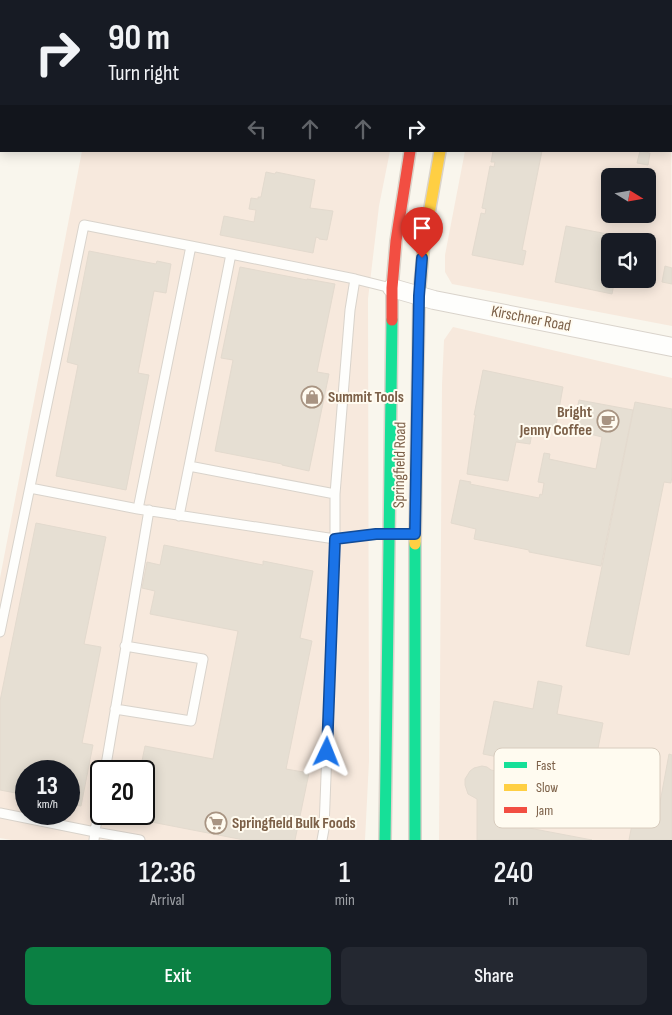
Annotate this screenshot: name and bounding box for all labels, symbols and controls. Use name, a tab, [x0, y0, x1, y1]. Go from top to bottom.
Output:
text: 90 m	[108, 17, 170, 60]
icon: right	[25, 20, 90, 85]
text: Turn right	[108, 60, 179, 87]
icon: left	[243, 115, 271, 143]
icon: ahead	[296, 115, 324, 143]
icon: ahead	[349, 115, 377, 143]
icon: right	[402, 115, 430, 143]
north arrow	[601, 168, 656, 222]
map controls	[601, 168, 656, 288]
pin	[401, 207, 443, 258]
icon: arrive	[408, 214, 436, 242]
button: sound	[601, 233, 656, 288]
street label: Kirschner Road	[490, 302, 572, 336]
shop icon: Summit Tools	[300, 385, 324, 409]
place label: Summit Tools	[328, 388, 404, 407]
place label: Bright Jenny Coffee	[519, 403, 592, 440]
cafe icon: Bright Jenny Coffee	[596, 409, 620, 433]
street label: Springfield Road	[390, 422, 410, 508]
position arrow	[300, 725, 352, 777]
legend	[494, 748, 660, 828]
text: Fast	[536, 757, 556, 774]
speed limit sign: 20	[90, 760, 155, 825]
text: 13	[37, 771, 58, 802]
text: Slow	[536, 779, 558, 796]
text: km/h	[37, 797, 58, 812]
text: Jam	[535, 802, 553, 819]
supermarket icon: Springfield Bulk Foods	[204, 811, 228, 835]
place label: Springfield Bulk Foods	[232, 814, 356, 833]
text: 12:36	[139, 855, 196, 891]
text: 1	[339, 855, 350, 891]
text: 240	[493, 855, 533, 891]
text: Arrival	[150, 891, 185, 910]
text: min	[335, 891, 355, 910]
text: m	[508, 891, 519, 910]
button: Exit	[25, 947, 331, 1005]
button: Share	[341, 947, 647, 1005]

